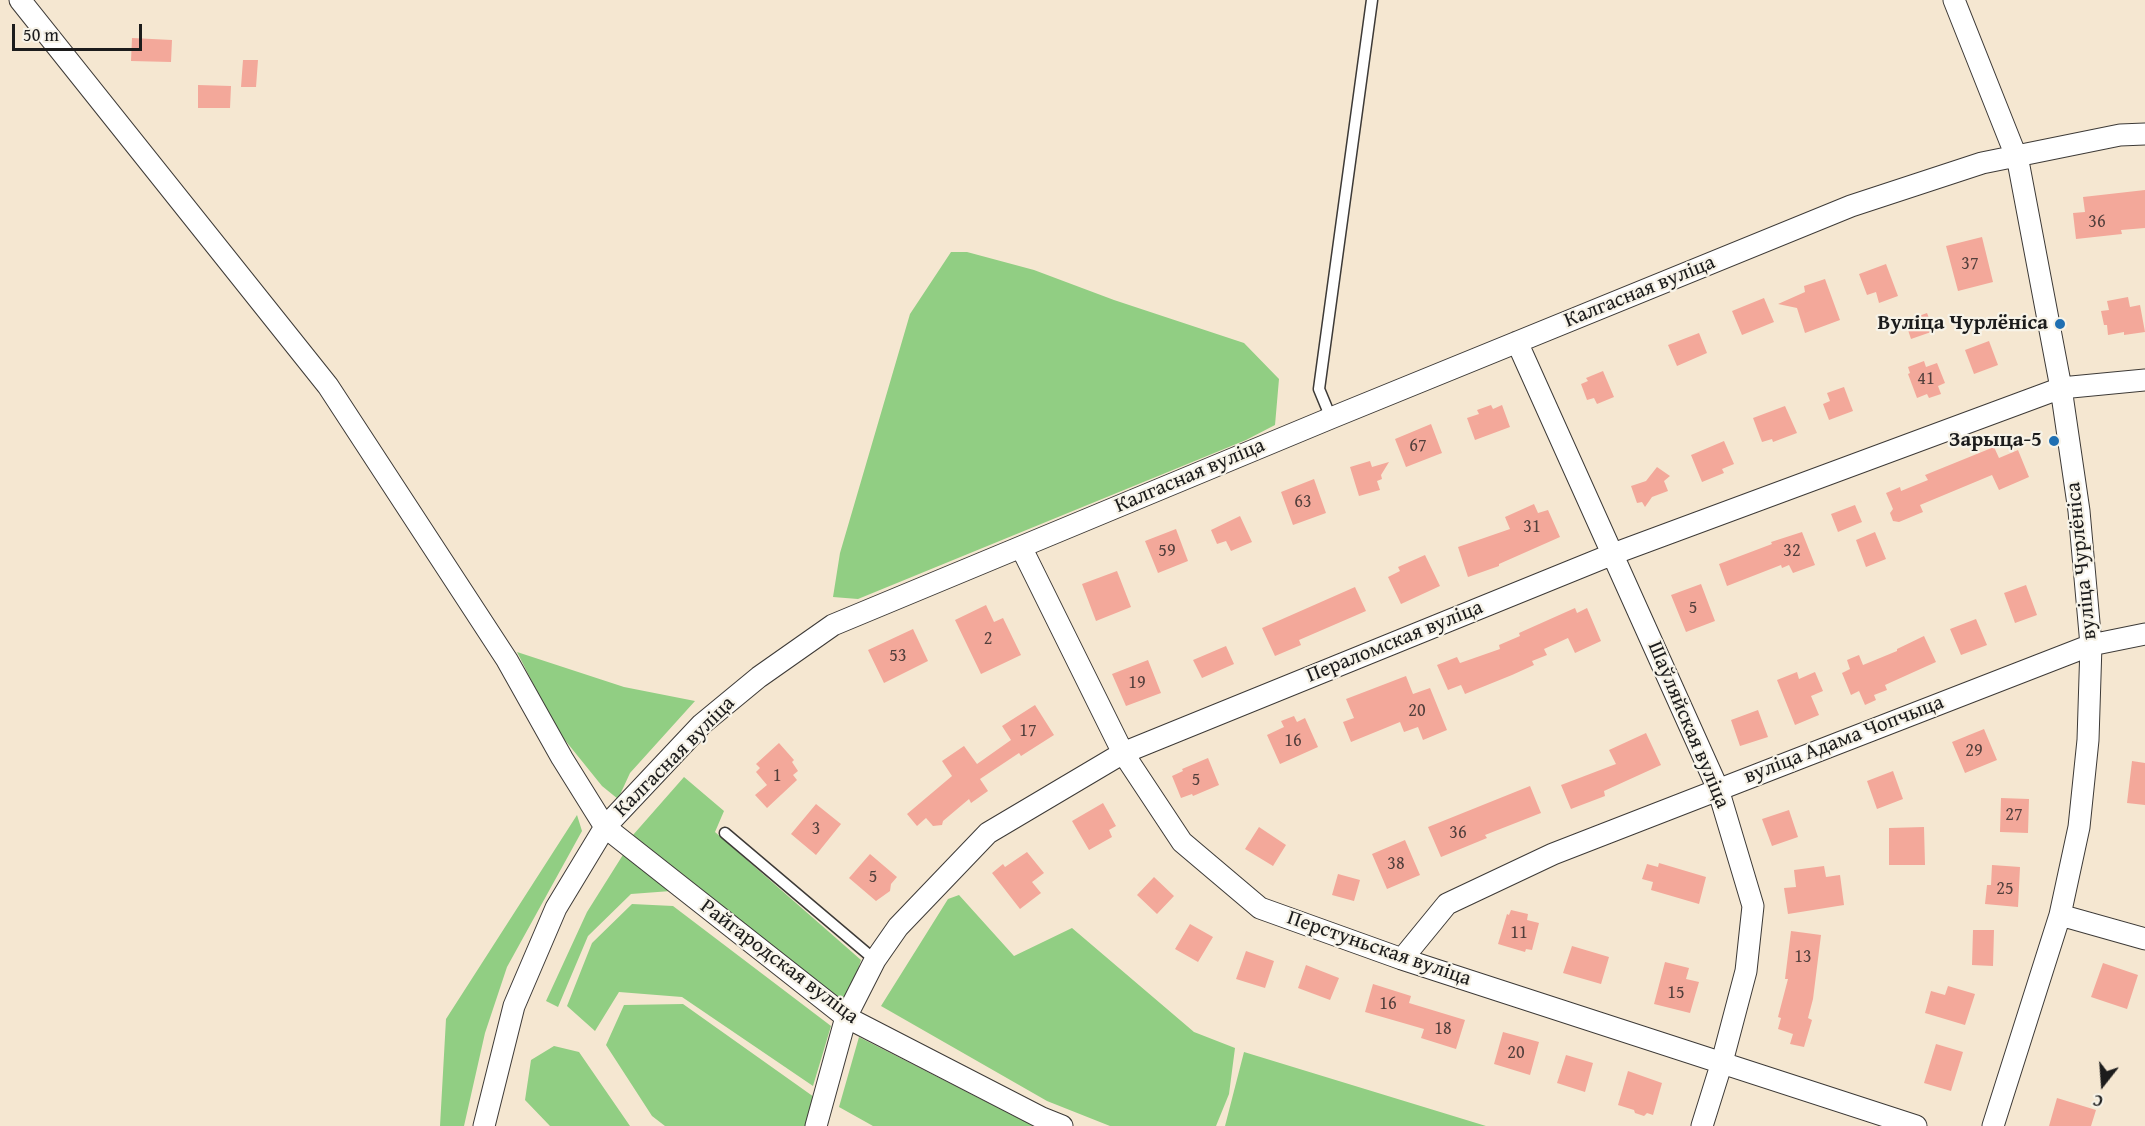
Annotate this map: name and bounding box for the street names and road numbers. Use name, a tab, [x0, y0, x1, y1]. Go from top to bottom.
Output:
street label: Калгасная вуліца	[1561, 250, 1719, 334]
street label: Калгасная вуліца	[1111, 433, 1269, 519]
street label: вуліца Чурлёніса	[2061, 481, 2103, 641]
street label: Пераломская вуліца	[1303, 595, 1487, 689]
street label: Шаўляйская вуліца	[1641, 638, 1735, 812]
street label: вуліца Адама Чопчыца	[1741, 690, 1947, 790]
street label: Калгасная вуліца	[609, 691, 741, 823]
street label: Райгародская вуліца	[695, 894, 863, 1030]
street label: Перстуньская вуліца	[1284, 906, 1474, 992]

